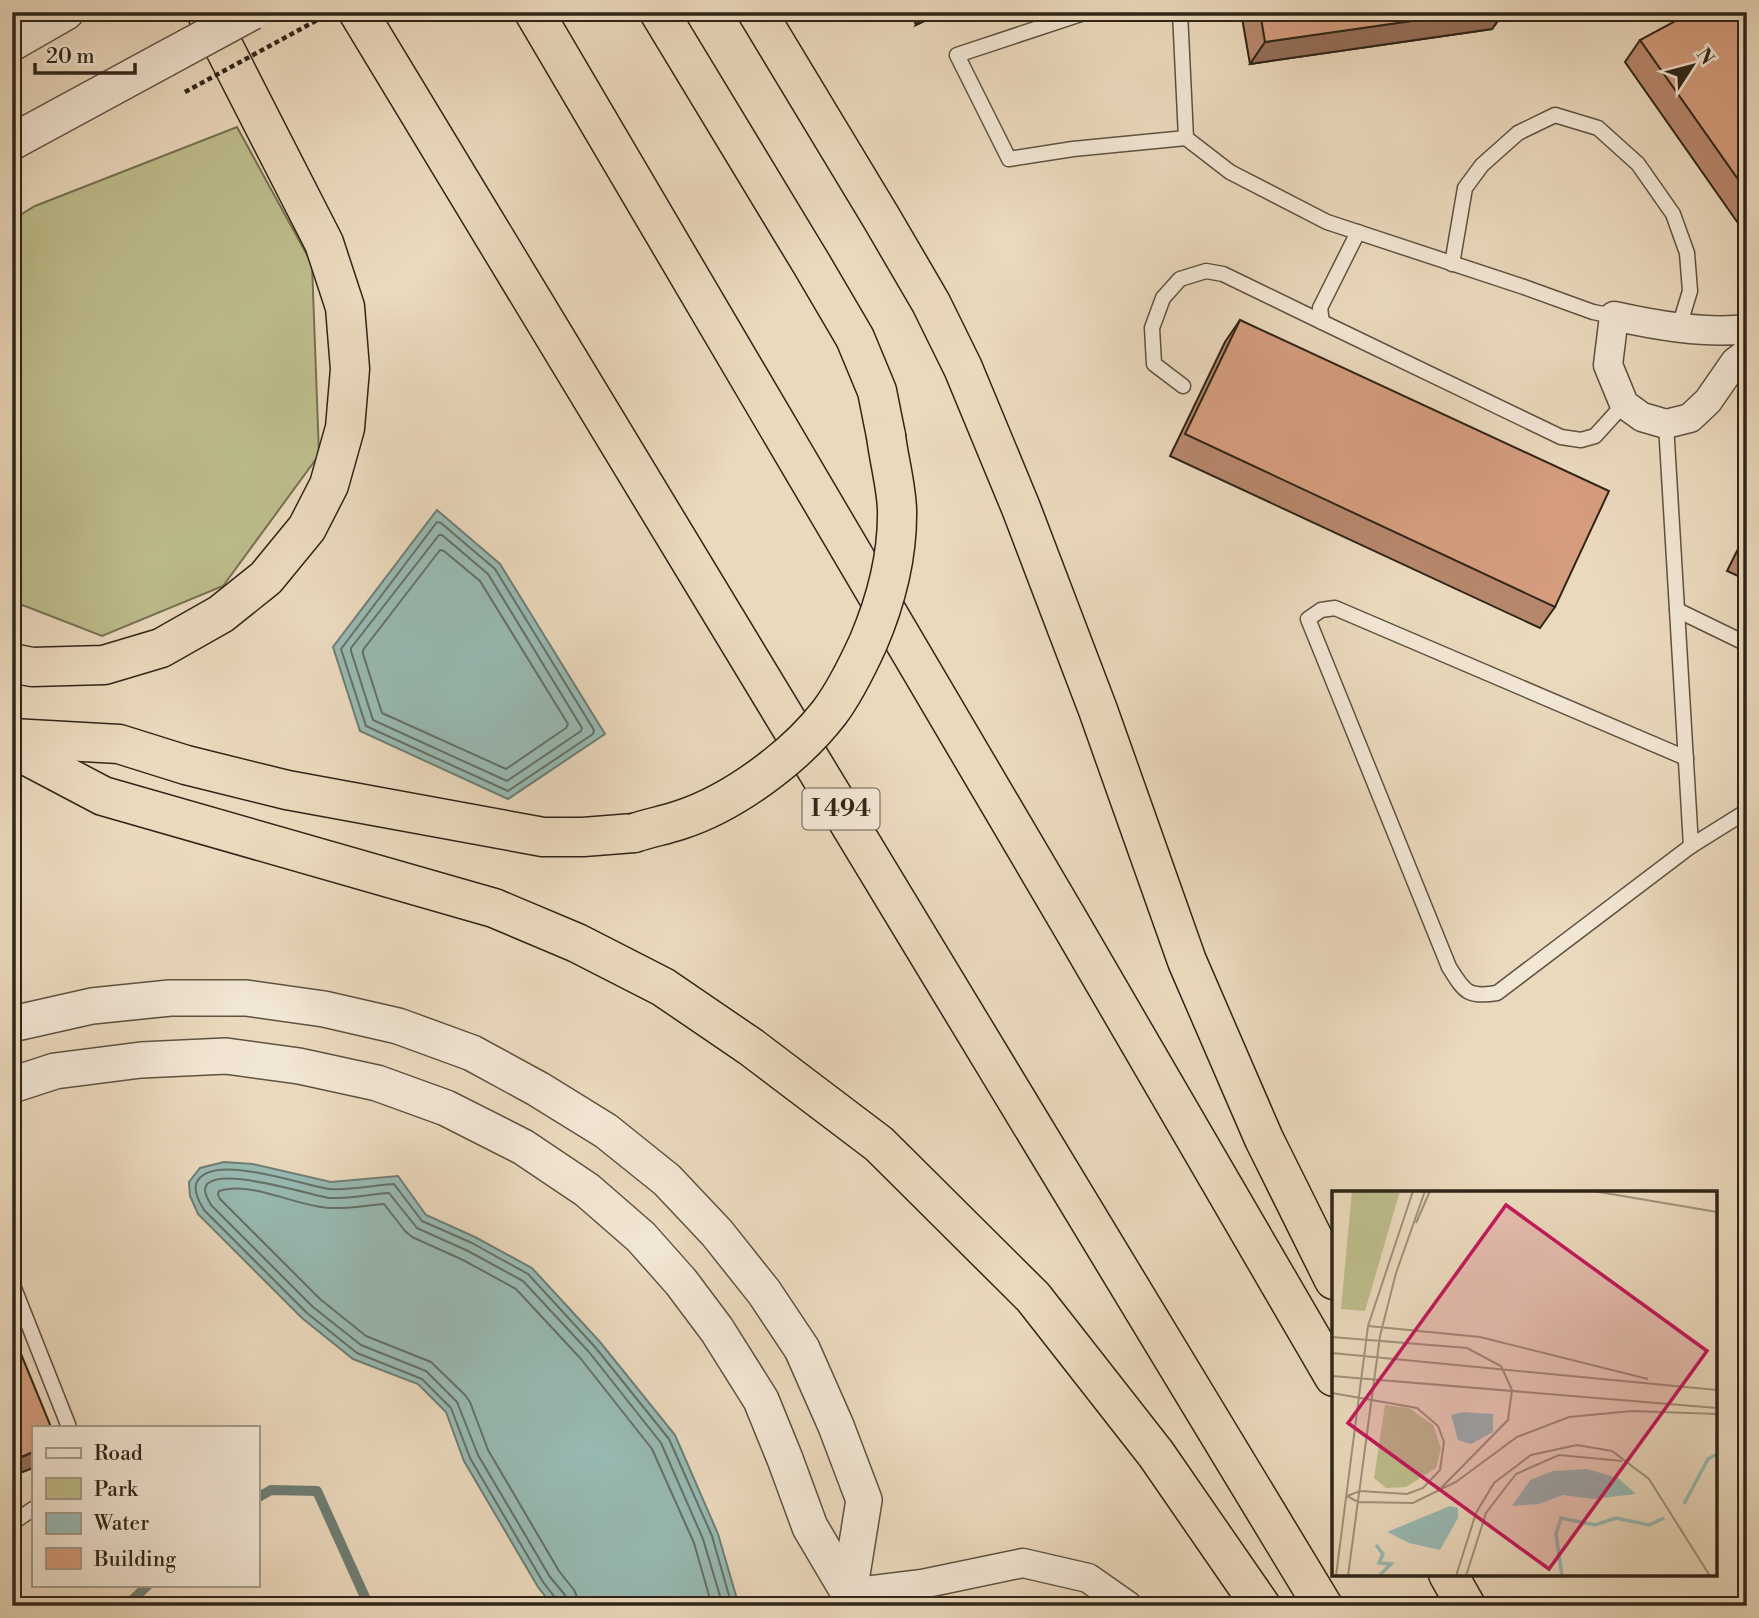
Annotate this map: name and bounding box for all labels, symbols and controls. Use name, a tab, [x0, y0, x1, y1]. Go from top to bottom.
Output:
scale bar	[35, 32, 135, 76]
north arrow	[1658, 32, 1728, 102]
text: N	[1691, 43, 1719, 70]
text: 20 m	[46, 44, 95, 70]
road number: I 494	[802, 788, 880, 830]
inset map	[1332, 1191, 1717, 1576]
legend	[32, 1426, 259, 1586]
text: Road	[94, 1441, 143, 1467]
text: Park	[94, 1477, 139, 1503]
text: Water	[93, 1511, 149, 1537]
text: Building	[93, 1547, 176, 1573]

